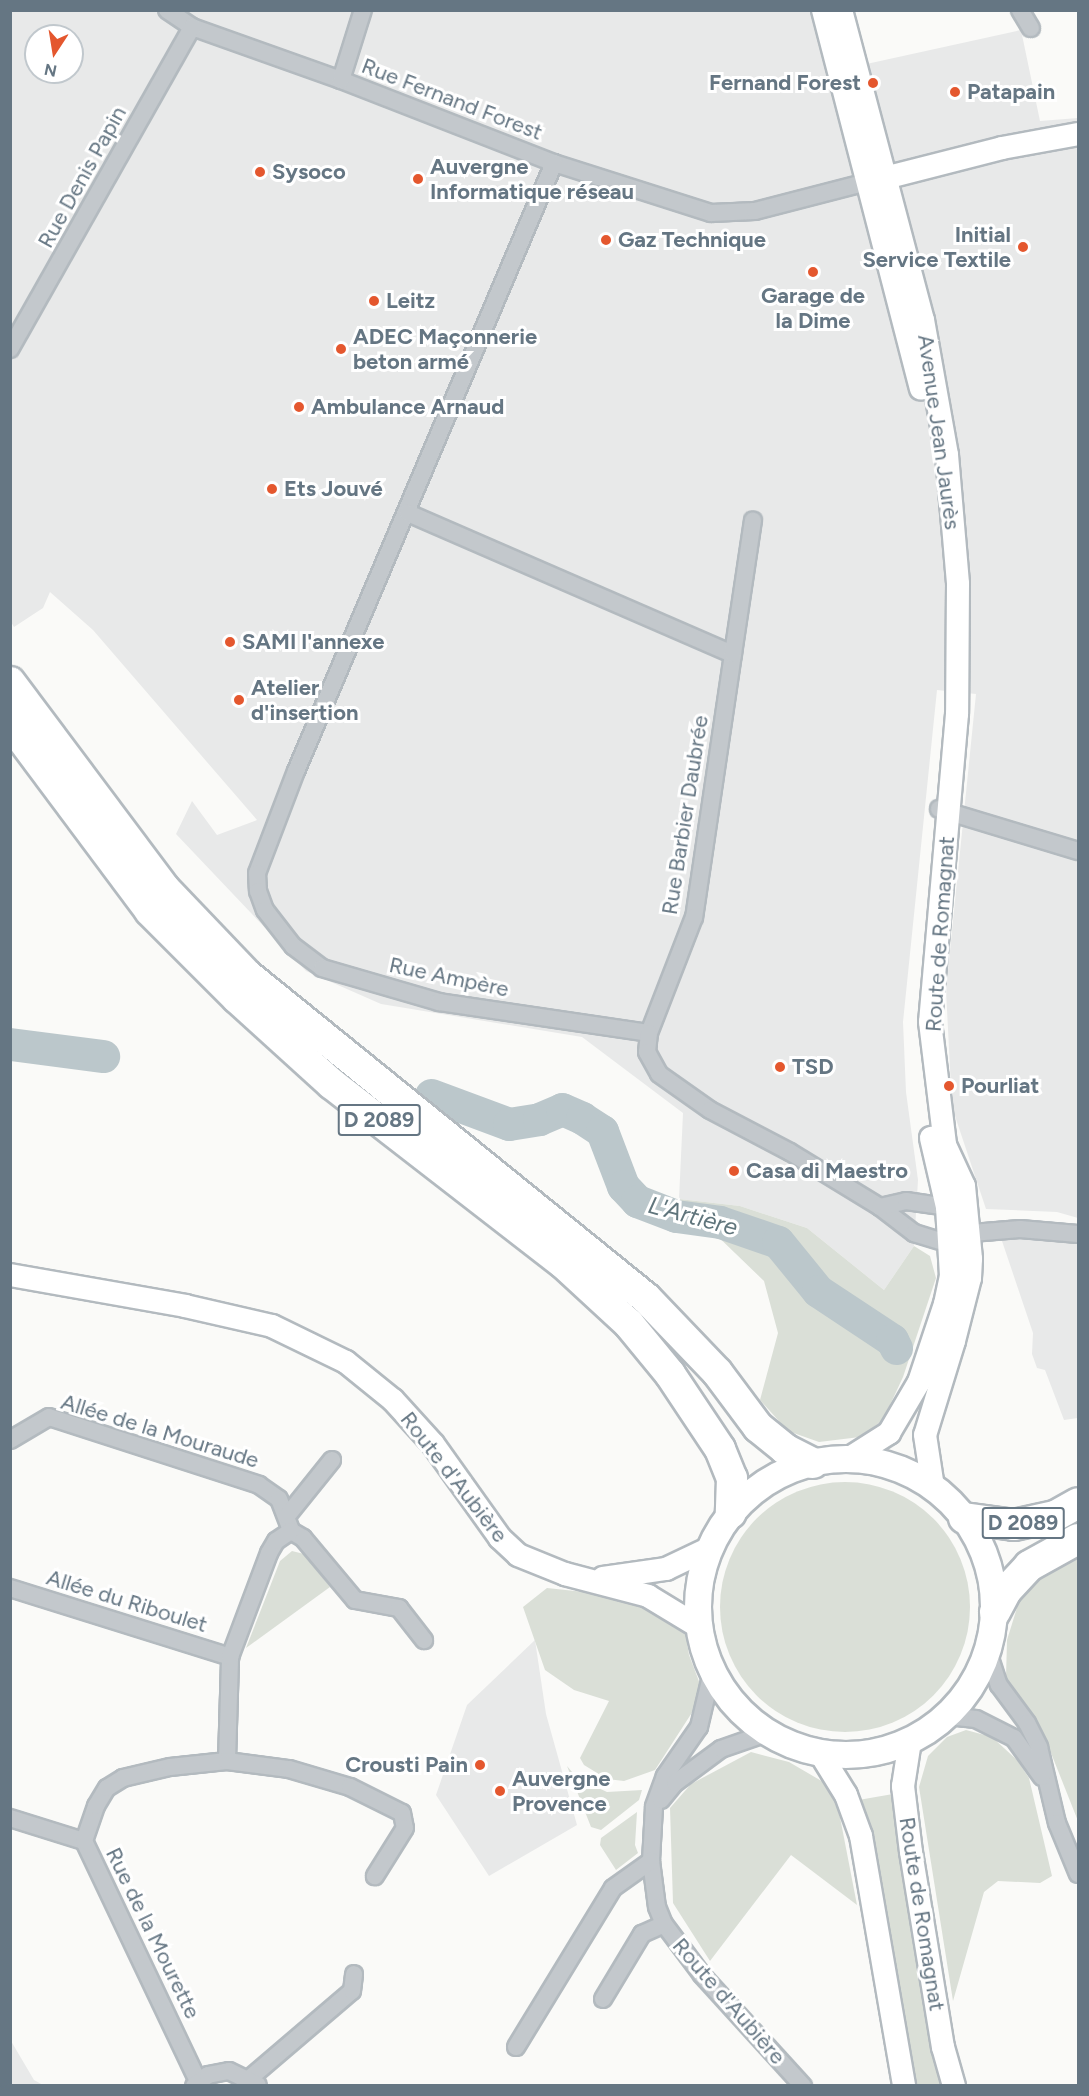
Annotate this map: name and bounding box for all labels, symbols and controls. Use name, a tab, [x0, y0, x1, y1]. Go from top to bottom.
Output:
north arrow	[24, 24, 84, 84]
street label: Rue Fernand Forest	[358, 52, 546, 146]
text: N	[43, 60, 59, 81]
place label: Fernand Forest	[709, 70, 861, 96]
marker: Fernand Forest	[866, 76, 880, 90]
place label: Patapain	[967, 79, 1055, 105]
marker: Patapain	[948, 85, 962, 99]
street label: Rue Denis Papin	[32, 102, 132, 252]
place label: Auvergne Informatique réseau	[430, 153, 634, 204]
place label: Sysoco	[272, 159, 346, 185]
marker: Sysoco	[253, 165, 267, 179]
marker: Auvergne Informatique réseau	[411, 172, 425, 186]
place label: Initial Service Textile	[863, 221, 1011, 272]
place label: Gaz Technique	[618, 227, 766, 253]
marker: Gaz Technique	[599, 233, 613, 247]
marker: Initial Service Textile	[1016, 240, 1030, 254]
marker: Garage de la Dime	[806, 265, 820, 279]
place label: Garage de la Dime	[761, 282, 865, 334]
place label: Leitz	[386, 288, 435, 314]
marker: Leitz	[367, 294, 381, 308]
place label: ADEC Maçonnerie beton armé	[353, 323, 537, 374]
street label: Avenue Jean Jaurès	[912, 333, 966, 531]
marker: ADEC Maçonnerie beton armé	[334, 342, 348, 356]
place label: Ambulance Arnaud	[311, 394, 504, 420]
marker: Ambulance Arnaud	[292, 400, 306, 414]
place label: Ets Jouvé	[284, 476, 383, 502]
marker: Ets Jouvé	[265, 482, 279, 496]
place label: SAMI l'annexe	[242, 629, 384, 655]
marker: SAMI l'annexe	[223, 635, 237, 649]
place label: Atelier d'insertion	[251, 674, 358, 726]
marker: Atelier d'insertion	[232, 693, 246, 707]
street label: Rue Barbier Daubrée	[656, 713, 714, 917]
street label: Route de Romagnat	[920, 835, 960, 1033]
street label: Rue Ampère	[387, 951, 511, 1003]
place label: TSD	[792, 1054, 834, 1080]
marker: TSD	[773, 1060, 787, 1074]
place label: Pourliat	[961, 1073, 1039, 1099]
marker: Pourliat	[942, 1079, 956, 1093]
road number: D 2089	[337, 1102, 421, 1138]
place label: Casa di Maestro	[746, 1158, 908, 1184]
marker: Casa di Maestro	[727, 1164, 741, 1178]
water label: L'Artière	[645, 1190, 741, 1242]
street label: Allée de la Mouraude	[58, 1388, 262, 1474]
street label: Route d'Aubière	[395, 1406, 513, 1548]
road number: D 2089	[981, 1505, 1065, 1541]
street label: Allée du Riboulet	[43, 1564, 211, 1638]
place label: Crousti Pain	[345, 1752, 468, 1778]
marker: Crousti Pain	[473, 1758, 487, 1772]
place label: Auvergne Provence	[512, 1765, 611, 1816]
marker: Auvergne Provence	[493, 1784, 507, 1798]
street label: Route de Romagnat	[894, 1815, 950, 2013]
street label: Rue de la Mourette	[100, 1843, 206, 2023]
street label: Route d'Aubière	[667, 1933, 791, 2069]

